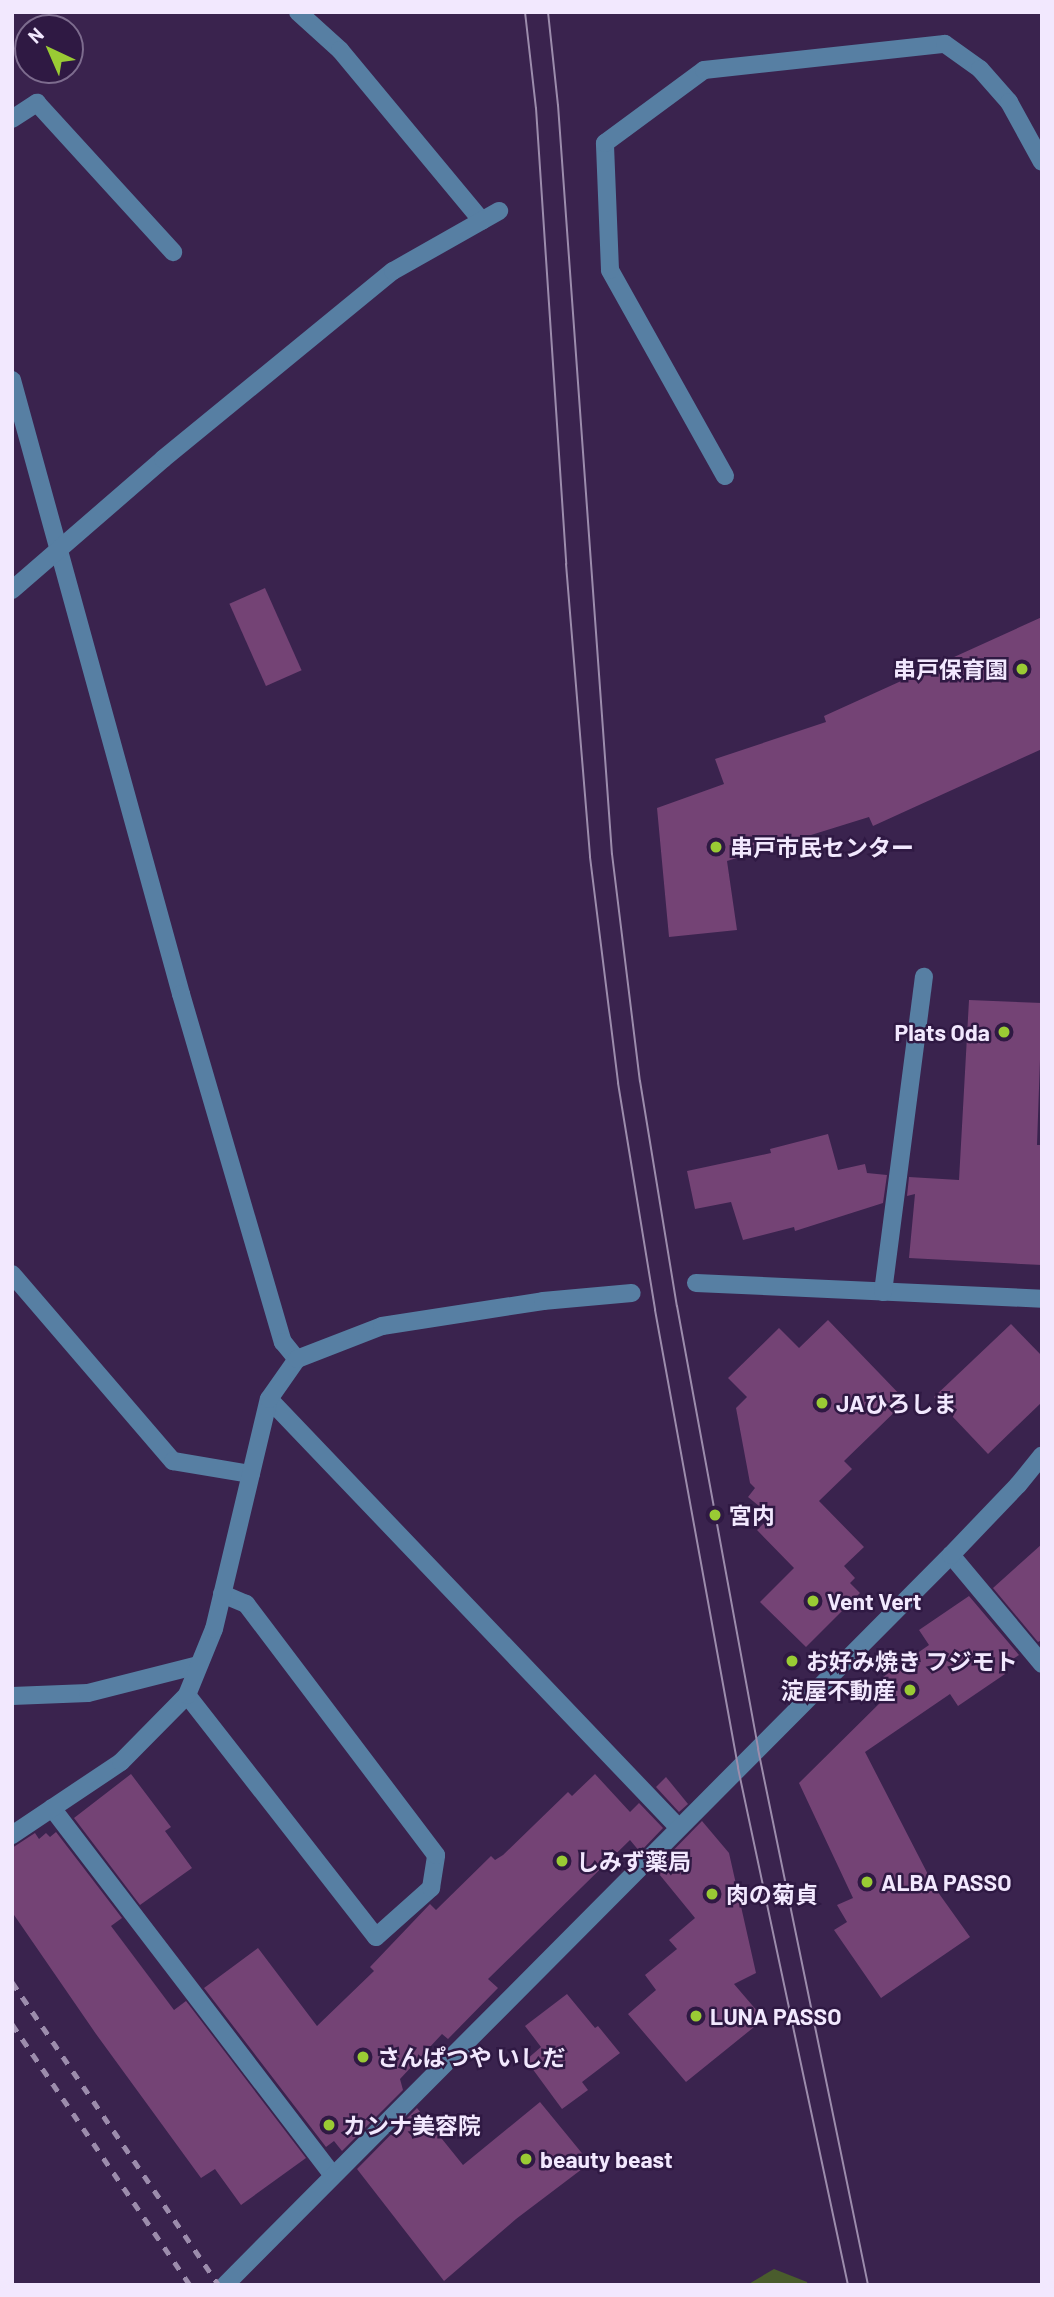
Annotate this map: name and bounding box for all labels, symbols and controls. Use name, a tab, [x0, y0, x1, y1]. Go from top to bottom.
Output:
north arrow	[14, 14, 84, 84]
text: N	[23, 22, 48, 48]
place label: 串戸保育園	[893, 655, 1008, 683]
marker: 串戸保育園	[1014, 661, 1030, 677]
place label: 串戸市民センター	[730, 833, 914, 861]
marker: 串戸市民センター	[708, 839, 724, 855]
place label: Plats Oda	[894, 1018, 990, 1046]
marker: Plats Oda	[996, 1024, 1012, 1040]
place label: JAひろしま	[836, 1389, 956, 1417]
marker: JAひろしま	[814, 1395, 830, 1411]
place label: 宮内	[729, 1501, 775, 1529]
marker: 宮内	[707, 1507, 723, 1523]
place label: Vent Vert	[827, 1587, 921, 1615]
marker: Vent Vert	[805, 1593, 821, 1609]
place label: お好み焼き フジモト	[806, 1647, 1018, 1675]
marker: お好み焼き フジモト	[784, 1653, 800, 1669]
place label: 淀屋不動産	[781, 1676, 896, 1704]
marker: 淀屋不動産	[902, 1682, 918, 1698]
place label: しみず薬局	[576, 1847, 691, 1875]
marker: しみず薬局	[554, 1853, 570, 1869]
place label: ALBA PASSO	[881, 1868, 1012, 1896]
marker: ALBA PASSO	[859, 1874, 875, 1890]
place label: 肉の菊貞	[726, 1880, 818, 1908]
marker: 肉の菊貞	[704, 1886, 720, 1902]
place label: LUNA PASSO	[710, 2002, 841, 2030]
marker: LUNA PASSO	[688, 2008, 704, 2024]
place label: さんぱつや いしだ	[377, 2043, 566, 2071]
marker: さんぱつや いしだ	[355, 2049, 371, 2065]
place label: カンナ美容院	[343, 2111, 481, 2139]
marker: カンナ美容院	[321, 2117, 337, 2133]
place label: beauty beast	[540, 2145, 673, 2173]
marker: beauty beast	[518, 2151, 534, 2167]

